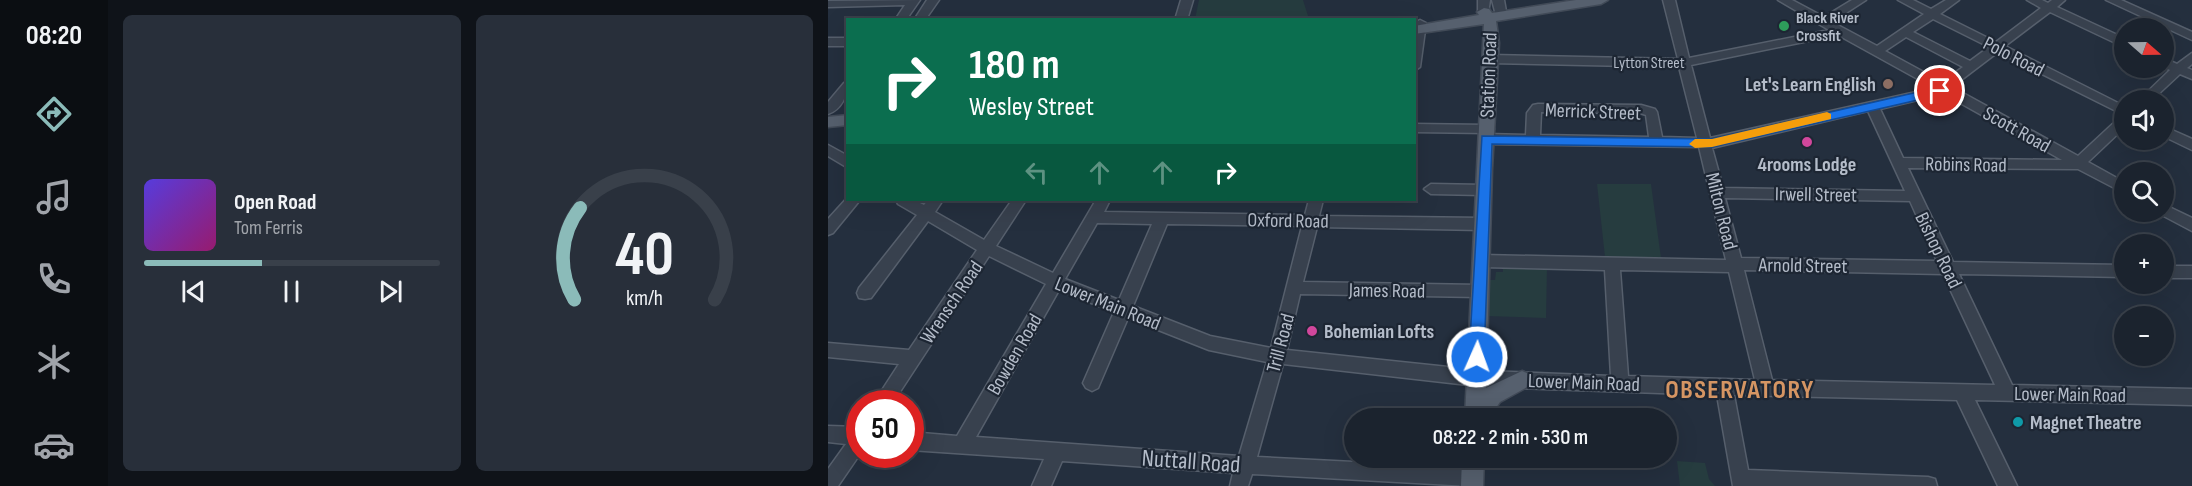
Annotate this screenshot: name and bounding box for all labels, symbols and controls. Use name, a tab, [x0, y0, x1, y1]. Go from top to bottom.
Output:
place label: Black River Crossfit	[1796, 9, 1859, 46]
north arrow	[2114, 18, 2174, 78]
map controls	[2114, 18, 2174, 366]
marker: Black River Crossfit	[1777, 19, 1791, 33]
text: 08:20	[26, 20, 82, 52]
street label: Polo Road	[1979, 31, 2048, 82]
street label: Station Road	[1476, 32, 1502, 118]
text: 180 m	[969, 40, 1060, 91]
icon: right	[870, 42, 948, 120]
street label: Lytton Street	[1613, 54, 1685, 73]
pin	[1914, 65, 1965, 116]
place label: Let's Learn English	[1745, 73, 1876, 97]
icon: arrive	[1923, 74, 1956, 107]
marker: Let's Learn English	[1881, 77, 1895, 91]
button: sound	[2114, 90, 2174, 150]
text: Wesley Street	[969, 91, 1094, 123]
icon: directions	[33, 93, 75, 135]
street label: Merrick Street	[1545, 98, 1641, 126]
street label: Scott Road	[1979, 102, 2054, 158]
marker: 4rooms Lodge	[1800, 135, 1814, 149]
street label: Robins Road	[1925, 152, 2007, 178]
place label: 4rooms Lodge	[1758, 153, 1856, 177]
icon: left	[1020, 156, 1053, 189]
icon: ahead	[1083, 156, 1116, 189]
icon: ahead	[1146, 156, 1179, 189]
icon: right	[1209, 156, 1242, 189]
button: search	[2114, 162, 2174, 222]
street label: Milton Road	[1700, 170, 1742, 252]
icon: music	[33, 176, 75, 218]
street label: Irwell Street	[1775, 182, 1857, 208]
text: Open Road	[234, 189, 316, 216]
street label: Oxford Road	[1247, 208, 1329, 234]
street label: Bishop Road	[1909, 209, 1967, 292]
text: Tom Ferris	[234, 216, 303, 240]
text: 40	[615, 218, 674, 293]
button: +	[2114, 234, 2174, 294]
street label: Arnold Street	[1757, 253, 1848, 279]
street label: Wrensch Road	[915, 256, 988, 349]
icon: phone	[33, 258, 75, 300]
street label: Lower Main Road	[1051, 272, 1164, 336]
icon: previous	[177, 275, 210, 308]
icon: pause	[275, 275, 308, 308]
icon: next	[374, 275, 407, 308]
street label: James Road	[1348, 278, 1425, 304]
text: km/h	[626, 286, 663, 311]
button: −	[2114, 306, 2174, 366]
street label: Bowden Road	[982, 310, 1048, 399]
street label: Trill Road	[1262, 311, 1300, 375]
place label: Bohemian Lofts	[1324, 320, 1435, 344]
marker: Bohemian Lofts	[1305, 324, 1319, 338]
position arrow	[1445, 325, 1509, 389]
icon: climate	[33, 341, 75, 383]
street label: Lower Main Road	[1528, 369, 1640, 397]
district label: OBSERVATORY	[1665, 375, 1815, 406]
street label: Lower Main Road	[2014, 382, 2126, 408]
speed limit sign: 50	[846, 390, 924, 468]
place label: Magnet Theatre	[2030, 411, 2142, 435]
marker: Magnet Theatre	[2011, 415, 2025, 429]
icon: car	[33, 424, 75, 466]
text: 08:22 · 2 min · 530 m	[1433, 424, 1588, 451]
street label: Nuttall Road	[1141, 444, 1241, 479]

